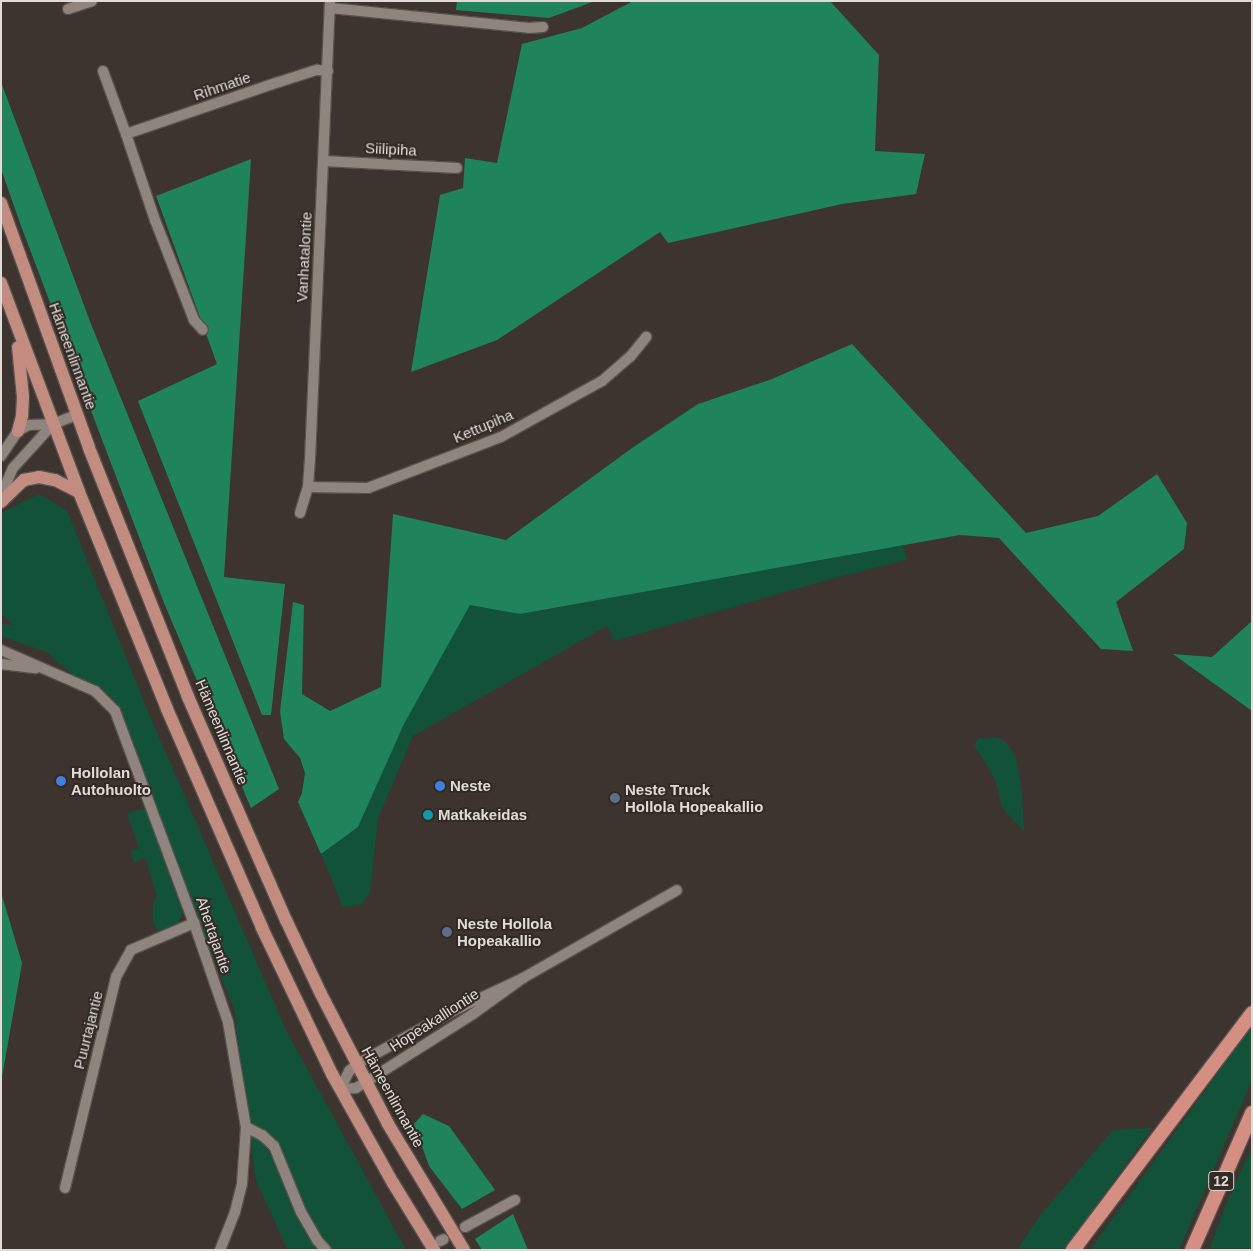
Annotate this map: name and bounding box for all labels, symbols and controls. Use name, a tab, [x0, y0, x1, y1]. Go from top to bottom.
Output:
street label: Rihmatie	[191, 68, 253, 104]
street label: Siilipiha	[365, 139, 417, 159]
street label: Vanhatalontie	[293, 211, 315, 303]
street label: Hämeenlinnantie	[45, 300, 101, 412]
street label: Kettupiha	[450, 405, 516, 447]
street label: Hämeenlinnantie	[192, 677, 252, 787]
place label: Hollolan Autohuolto	[71, 763, 151, 798]
marker: Hollolan Autohuolto	[55, 775, 67, 787]
place label: Neste	[450, 777, 491, 795]
marker: Neste	[434, 780, 446, 792]
place label: Neste Truck Hollola Hopeakallio	[625, 780, 763, 815]
marker: Neste Truck Hollola Hopeakallio	[609, 792, 621, 804]
place label: Matkakeidas	[438, 806, 527, 824]
marker: Matkakeidas	[422, 809, 434, 821]
street label: Ahertajantie	[192, 894, 236, 976]
place label: Neste Hollola Hopeakallio	[457, 914, 552, 949]
marker: Neste Hollola Hopeakallio	[441, 926, 453, 938]
street label: Hopeakalliontie	[386, 985, 482, 1055]
street label: Puurtajantie	[70, 989, 106, 1071]
street label: Hämeenlinnantie	[358, 1043, 428, 1151]
road number: 12	[1207, 1170, 1235, 1192]

